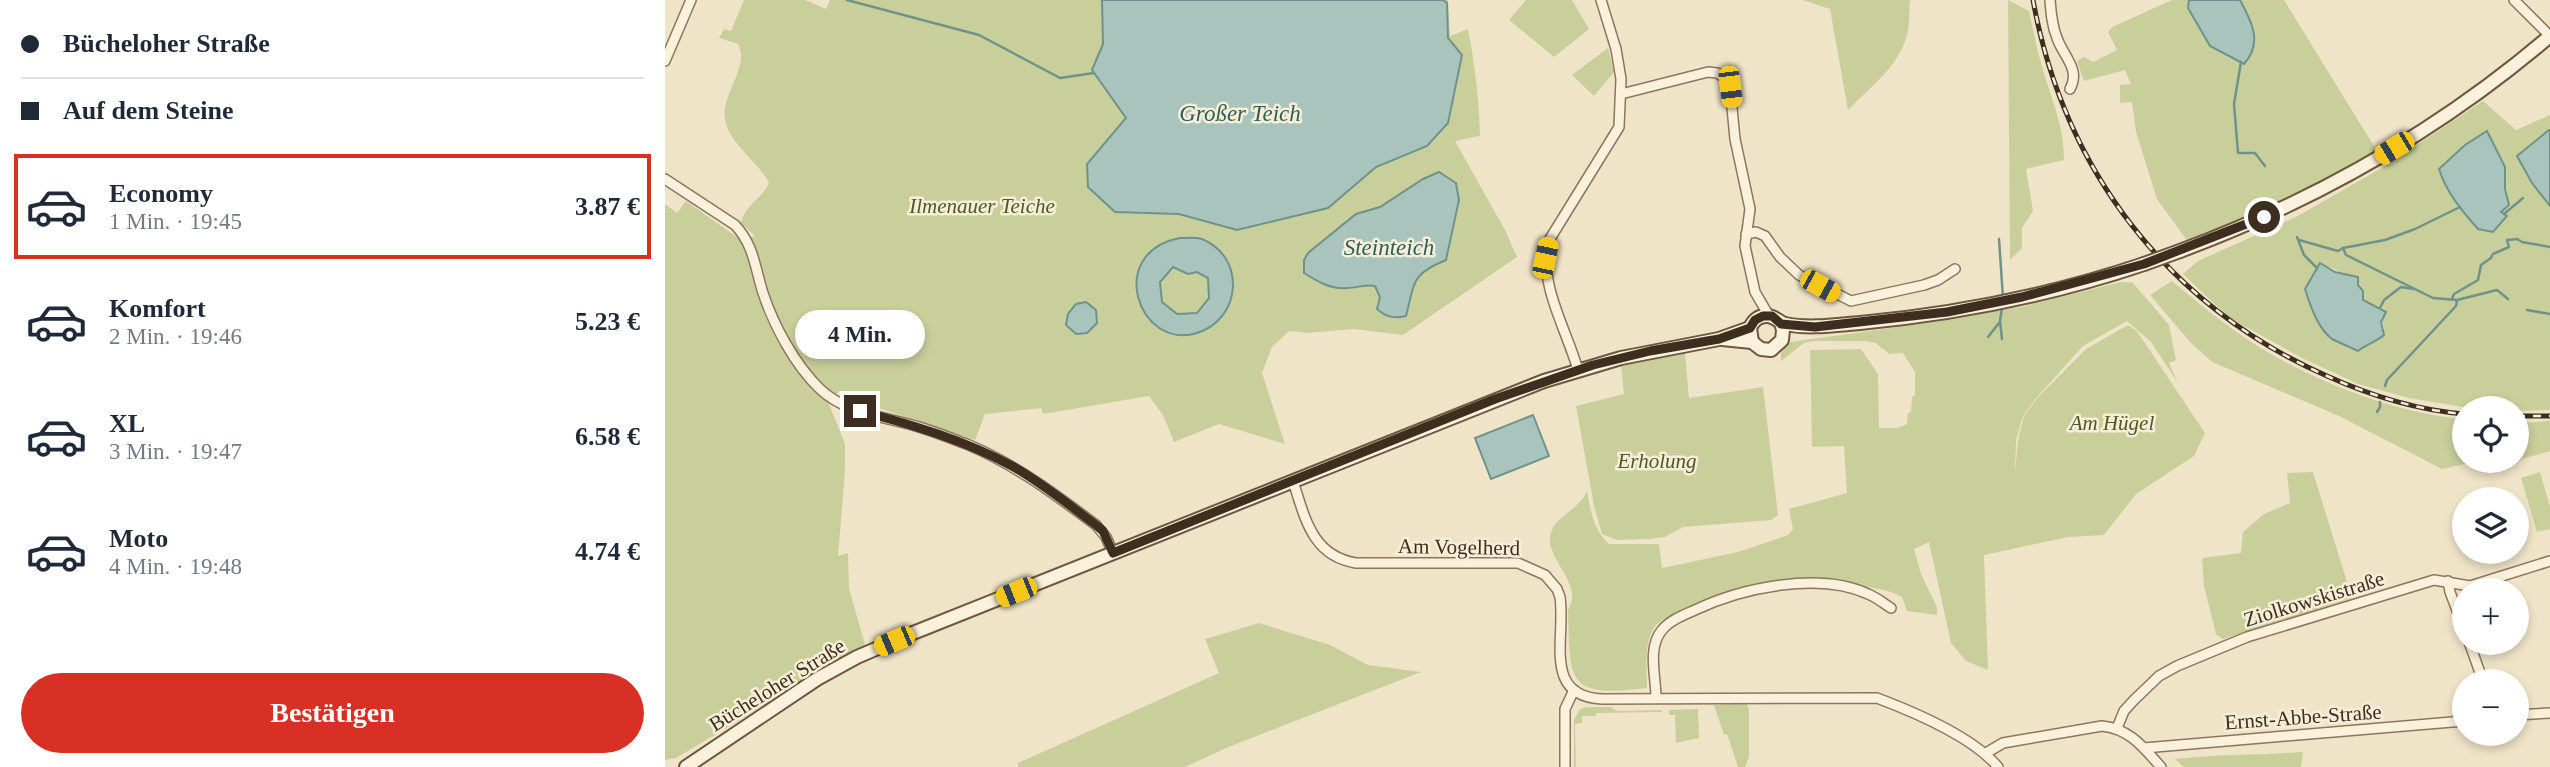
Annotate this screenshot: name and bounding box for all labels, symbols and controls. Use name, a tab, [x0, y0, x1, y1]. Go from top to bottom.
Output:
text: Bücheloher Straße	[63, 29, 270, 58]
car	[1718, 65, 1743, 109]
text: Auf dem Steine	[63, 96, 233, 125]
water label: Großer Teich	[1179, 101, 1301, 126]
car	[2371, 128, 2418, 168]
icon: car	[25, 175, 88, 238]
text: Economy	[109, 179, 213, 208]
text: 3.87 €	[575, 192, 640, 221]
park label: Ilmenauer Teiche	[908, 194, 1055, 218]
route start	[2248, 201, 2280, 233]
text: 1 Min. · 19:45	[109, 209, 242, 234]
water label: Steinteich	[1344, 235, 1434, 260]
car	[1531, 235, 1560, 281]
car	[1797, 267, 1844, 305]
icon: car	[25, 290, 88, 353]
text: Komfort	[109, 294, 206, 323]
text: 5.23 €	[575, 307, 640, 336]
callout: 4 Min.	[795, 310, 925, 358]
text: 4 Min.	[828, 322, 892, 347]
text: 2 Min. · 19:46	[109, 324, 242, 349]
route end	[844, 395, 876, 427]
map controls	[2452, 396, 2529, 746]
button: locate	[2452, 396, 2529, 473]
icon: car	[25, 405, 88, 468]
text: XL	[109, 409, 145, 438]
park label: Am Hügel	[2068, 411, 2154, 435]
text: 6.58 €	[575, 422, 640, 451]
text: 3 Min. · 19:47	[109, 439, 242, 464]
park label: Erholung	[1617, 449, 1696, 473]
button: layers	[2452, 487, 2529, 564]
icon: car	[25, 520, 88, 583]
text: Moto	[109, 524, 168, 553]
street label: Am Vogelherd	[1398, 534, 1521, 560]
text: 4.74 €	[575, 537, 640, 566]
text: 4 Min. · 19:48	[109, 554, 242, 579]
street label: Ziolkowskistraße	[2241, 566, 2387, 632]
car	[993, 574, 1040, 610]
button: +	[2452, 578, 2529, 655]
car	[871, 623, 918, 659]
street label: Bücheloher Straße	[705, 634, 849, 736]
button: −	[2452, 669, 2529, 746]
button: Bestätigen	[21, 673, 644, 753]
street label: Ernst-Abbe-Straße	[2224, 700, 2382, 734]

